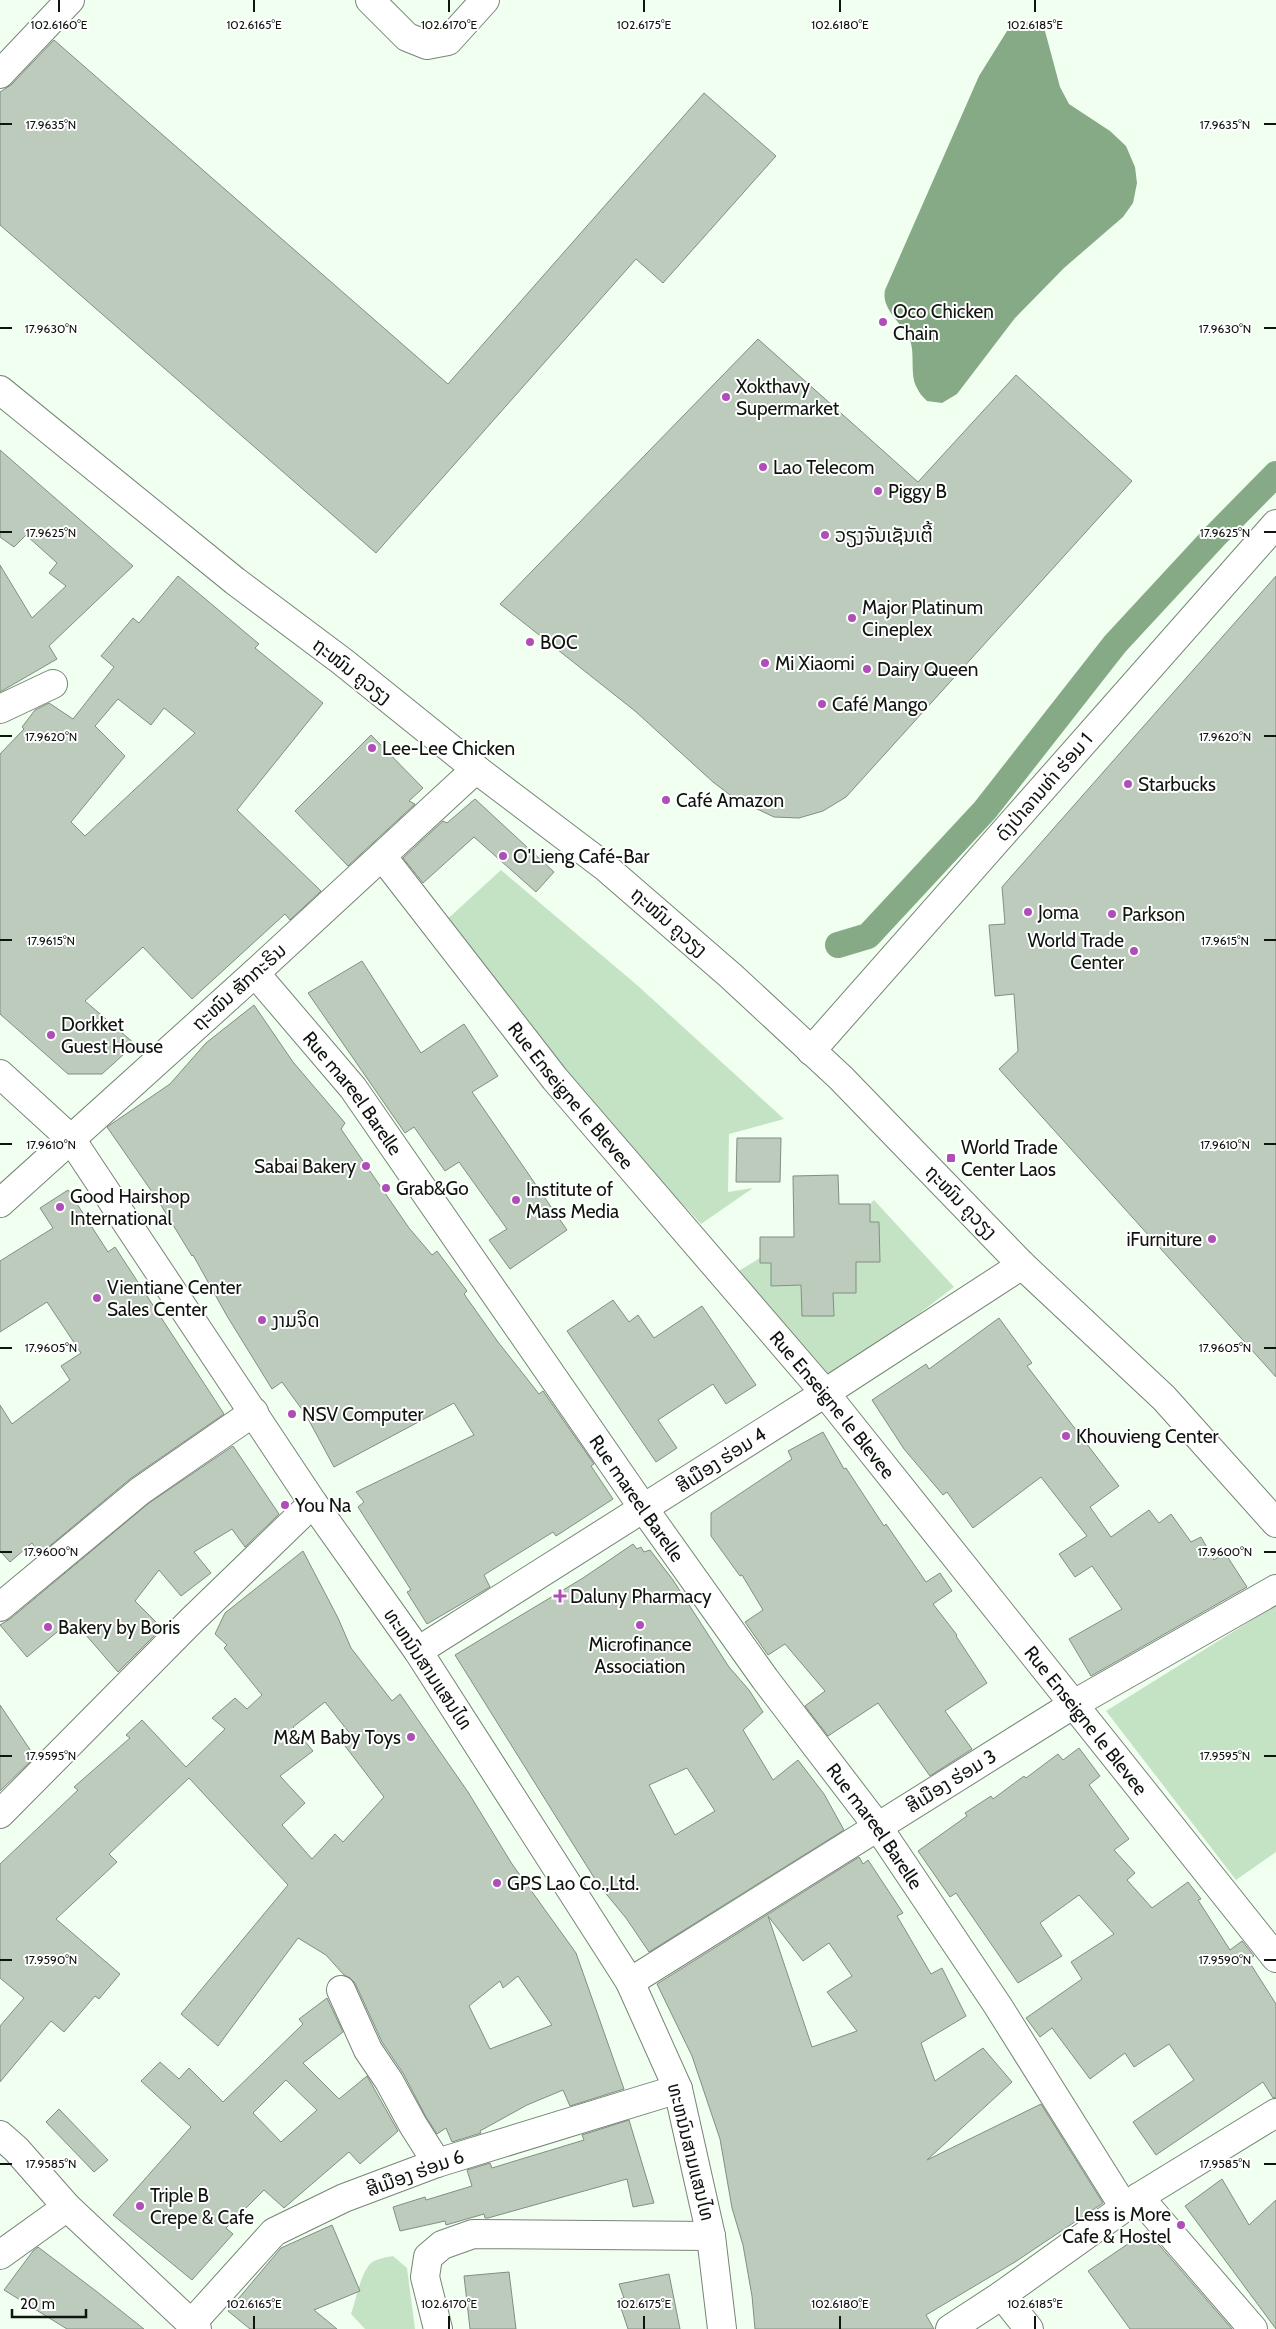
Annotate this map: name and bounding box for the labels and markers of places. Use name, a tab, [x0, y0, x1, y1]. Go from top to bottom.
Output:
place label: Oco Chicken Chain	[893, 300, 994, 345]
marker: Oco Chicken Chain	[877, 316, 889, 328]
place label: Xokthavy Supermarket	[736, 375, 840, 420]
marker: Xokthavy Supermarket	[720, 391, 732, 403]
place label: Lao Telecom	[773, 456, 874, 479]
marker: Lao Telecom	[757, 461, 769, 473]
place label: Piggy B	[888, 480, 947, 503]
marker: Piggy B	[872, 485, 884, 497]
place label: ວຽງຈັນເຊັນເຕີ້	[835, 520, 933, 548]
marker: ວຽງຈັນເຊັນເຕີ້	[819, 529, 831, 541]
place label: Major Platinum Cineplex	[862, 596, 983, 641]
marker: Major Platinum Cineplex	[846, 612, 858, 624]
place label: BOC	[540, 631, 578, 654]
marker: BOC	[524, 636, 536, 648]
place label: Mi Xiaomi	[775, 652, 855, 675]
marker: Mi Xiaomi	[759, 657, 771, 669]
place label: Dairy Queen	[877, 658, 978, 681]
marker: Dairy Queen	[861, 663, 873, 675]
place label: Café Mango	[832, 693, 928, 716]
marker: Café Mango	[816, 698, 828, 710]
place label: Lee-Lee Chicken	[382, 737, 515, 760]
marker: Lee-Lee Chicken	[366, 742, 378, 754]
place label: Starbucks	[1138, 773, 1216, 796]
marker: Starbucks	[1122, 778, 1134, 790]
place label: Café Amazon	[676, 789, 784, 812]
marker: Café Amazon	[660, 794, 672, 806]
place label: O'Lieng Café-Bar	[513, 845, 650, 868]
marker: O'Lieng Café-Bar	[497, 850, 509, 862]
place label: Joma	[1037, 901, 1079, 924]
place label: Parkson	[1122, 903, 1185, 926]
marker: Joma	[1022, 906, 1034, 918]
marker: Parkson	[1106, 908, 1118, 920]
place label: World Trade Center	[1027, 929, 1124, 974]
marker: World Trade Center	[1128, 945, 1140, 957]
place label: Dorkket Guest House	[61, 1013, 163, 1058]
marker: Dorkket Guest House	[45, 1029, 57, 1041]
place label: World Trade Center Laos	[961, 1136, 1058, 1181]
marker: World Trade Center Laos	[945, 1152, 957, 1164]
place label: Sabai Bakery	[254, 1155, 356, 1178]
marker: Sabai Bakery	[360, 1160, 372, 1172]
place label: Grab&Go	[396, 1177, 469, 1200]
place label: Institute of Mass Media	[526, 1178, 619, 1223]
marker: Grab&Go	[380, 1182, 392, 1194]
place label: Good Hairshop International	[70, 1185, 190, 1230]
marker: Institute of Mass Media	[510, 1194, 522, 1206]
marker: Good Hairshop International	[54, 1201, 66, 1213]
place label: iFurniture	[1127, 1228, 1202, 1251]
marker: iFurniture	[1206, 1233, 1218, 1245]
place label: Vientiane Center Sales Center	[107, 1276, 242, 1321]
marker: Vientiane Center Sales Center	[91, 1292, 103, 1304]
place label: ງາມຈິດ	[271, 1309, 320, 1332]
marker: ງາມຈິດ	[256, 1314, 268, 1326]
place label: NSV Computer	[302, 1403, 424, 1426]
marker: NSV Computer	[286, 1408, 298, 1420]
place label: Khouvieng Center	[1076, 1425, 1219, 1448]
marker: Khouvieng Center	[1060, 1430, 1072, 1442]
place label: You Na	[294, 1494, 351, 1517]
marker: You Na	[279, 1499, 291, 1511]
place label: Daluny Pharmacy	[570, 1585, 712, 1608]
marker: Daluny Pharmacy	[554, 1590, 566, 1602]
place label: Bakery by Boris	[58, 1616, 180, 1639]
marker: Microfinance Association	[634, 1619, 646, 1631]
marker: Bakery by Boris	[42, 1621, 54, 1633]
place label: Microfinance Association	[589, 1633, 692, 1678]
place label: M&M Baby Toys	[273, 1726, 401, 1749]
marker: M&M Baby Toys	[405, 1731, 417, 1743]
place label: GPS Lao Co.,Ltd.	[507, 1872, 639, 1895]
marker: GPS Lao Co.,Ltd.	[491, 1877, 503, 1889]
place label: Triple B Crepe & Cafe	[150, 2184, 254, 2229]
marker: Triple B Crepe & Cafe	[134, 2200, 146, 2212]
place label: Less is More Cafe & Hostel	[1062, 2203, 1172, 2248]
marker: Less is More Cafe & Hostel	[1175, 2219, 1187, 2231]

